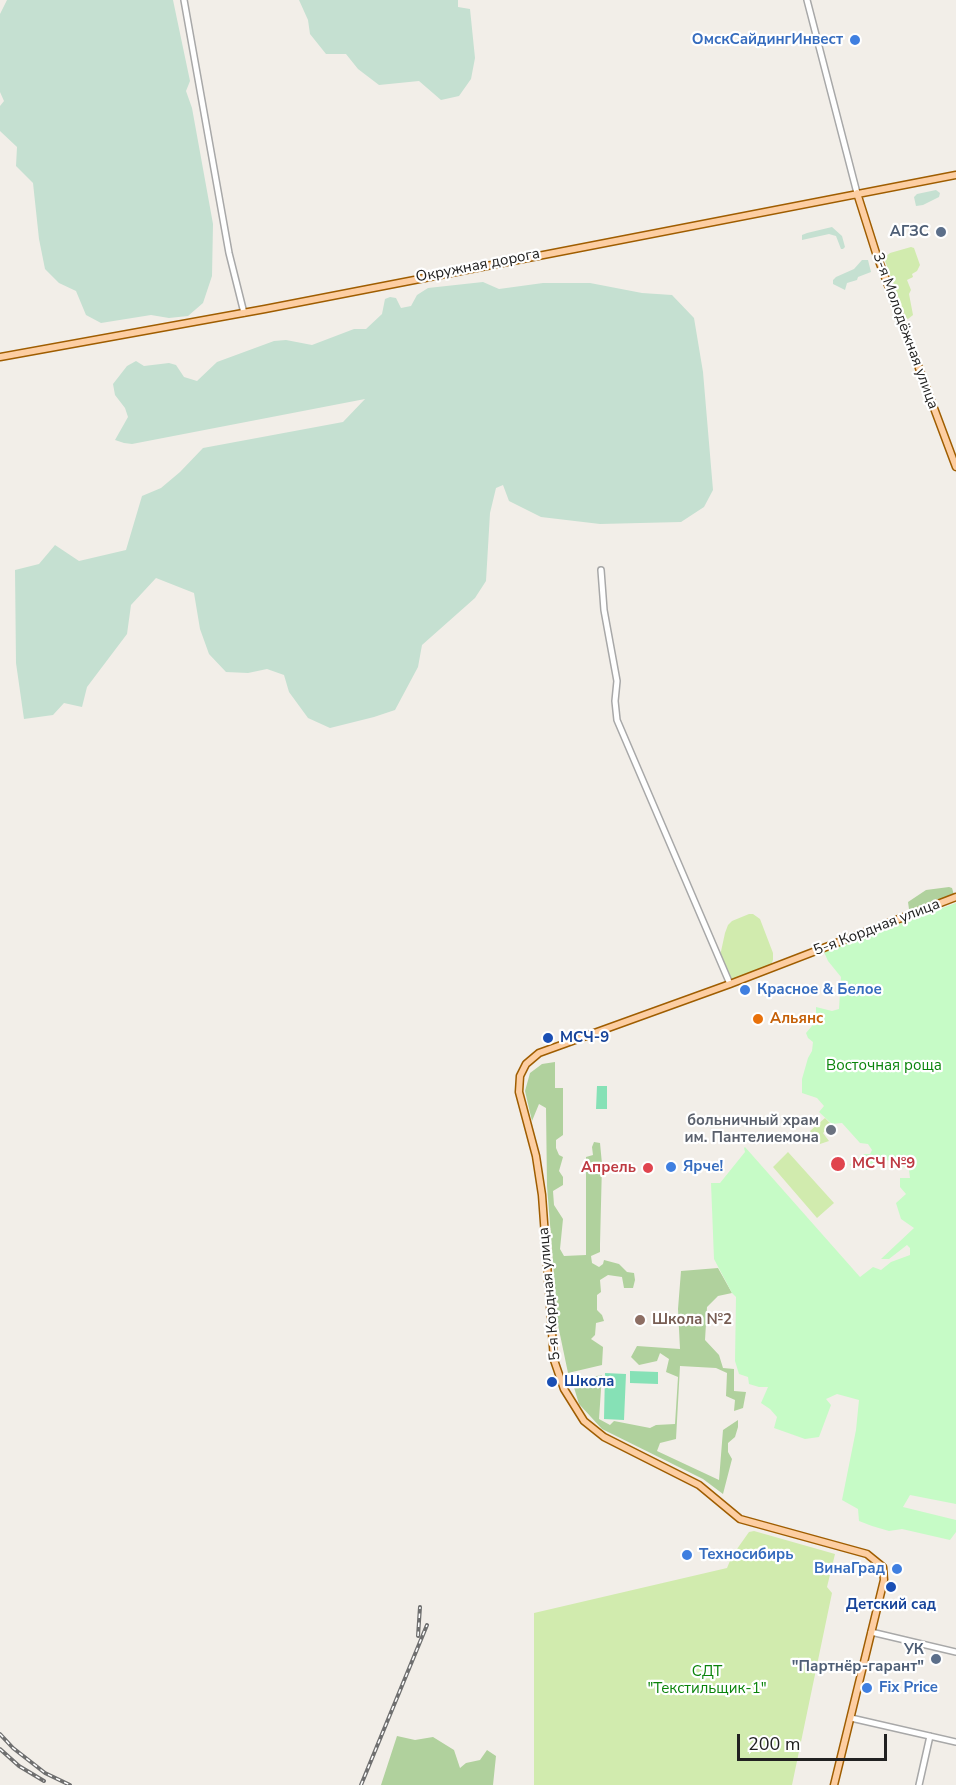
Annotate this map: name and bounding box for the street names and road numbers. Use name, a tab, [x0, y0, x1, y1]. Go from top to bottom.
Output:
street label: Окружная дорога	[414, 245, 542, 287]
street label: 3-я Молодёжная улица	[868, 250, 942, 412]
street label: 5-я Кордная улица	[811, 896, 943, 960]
street label: 5-я Кордная улица	[535, 1227, 565, 1361]

